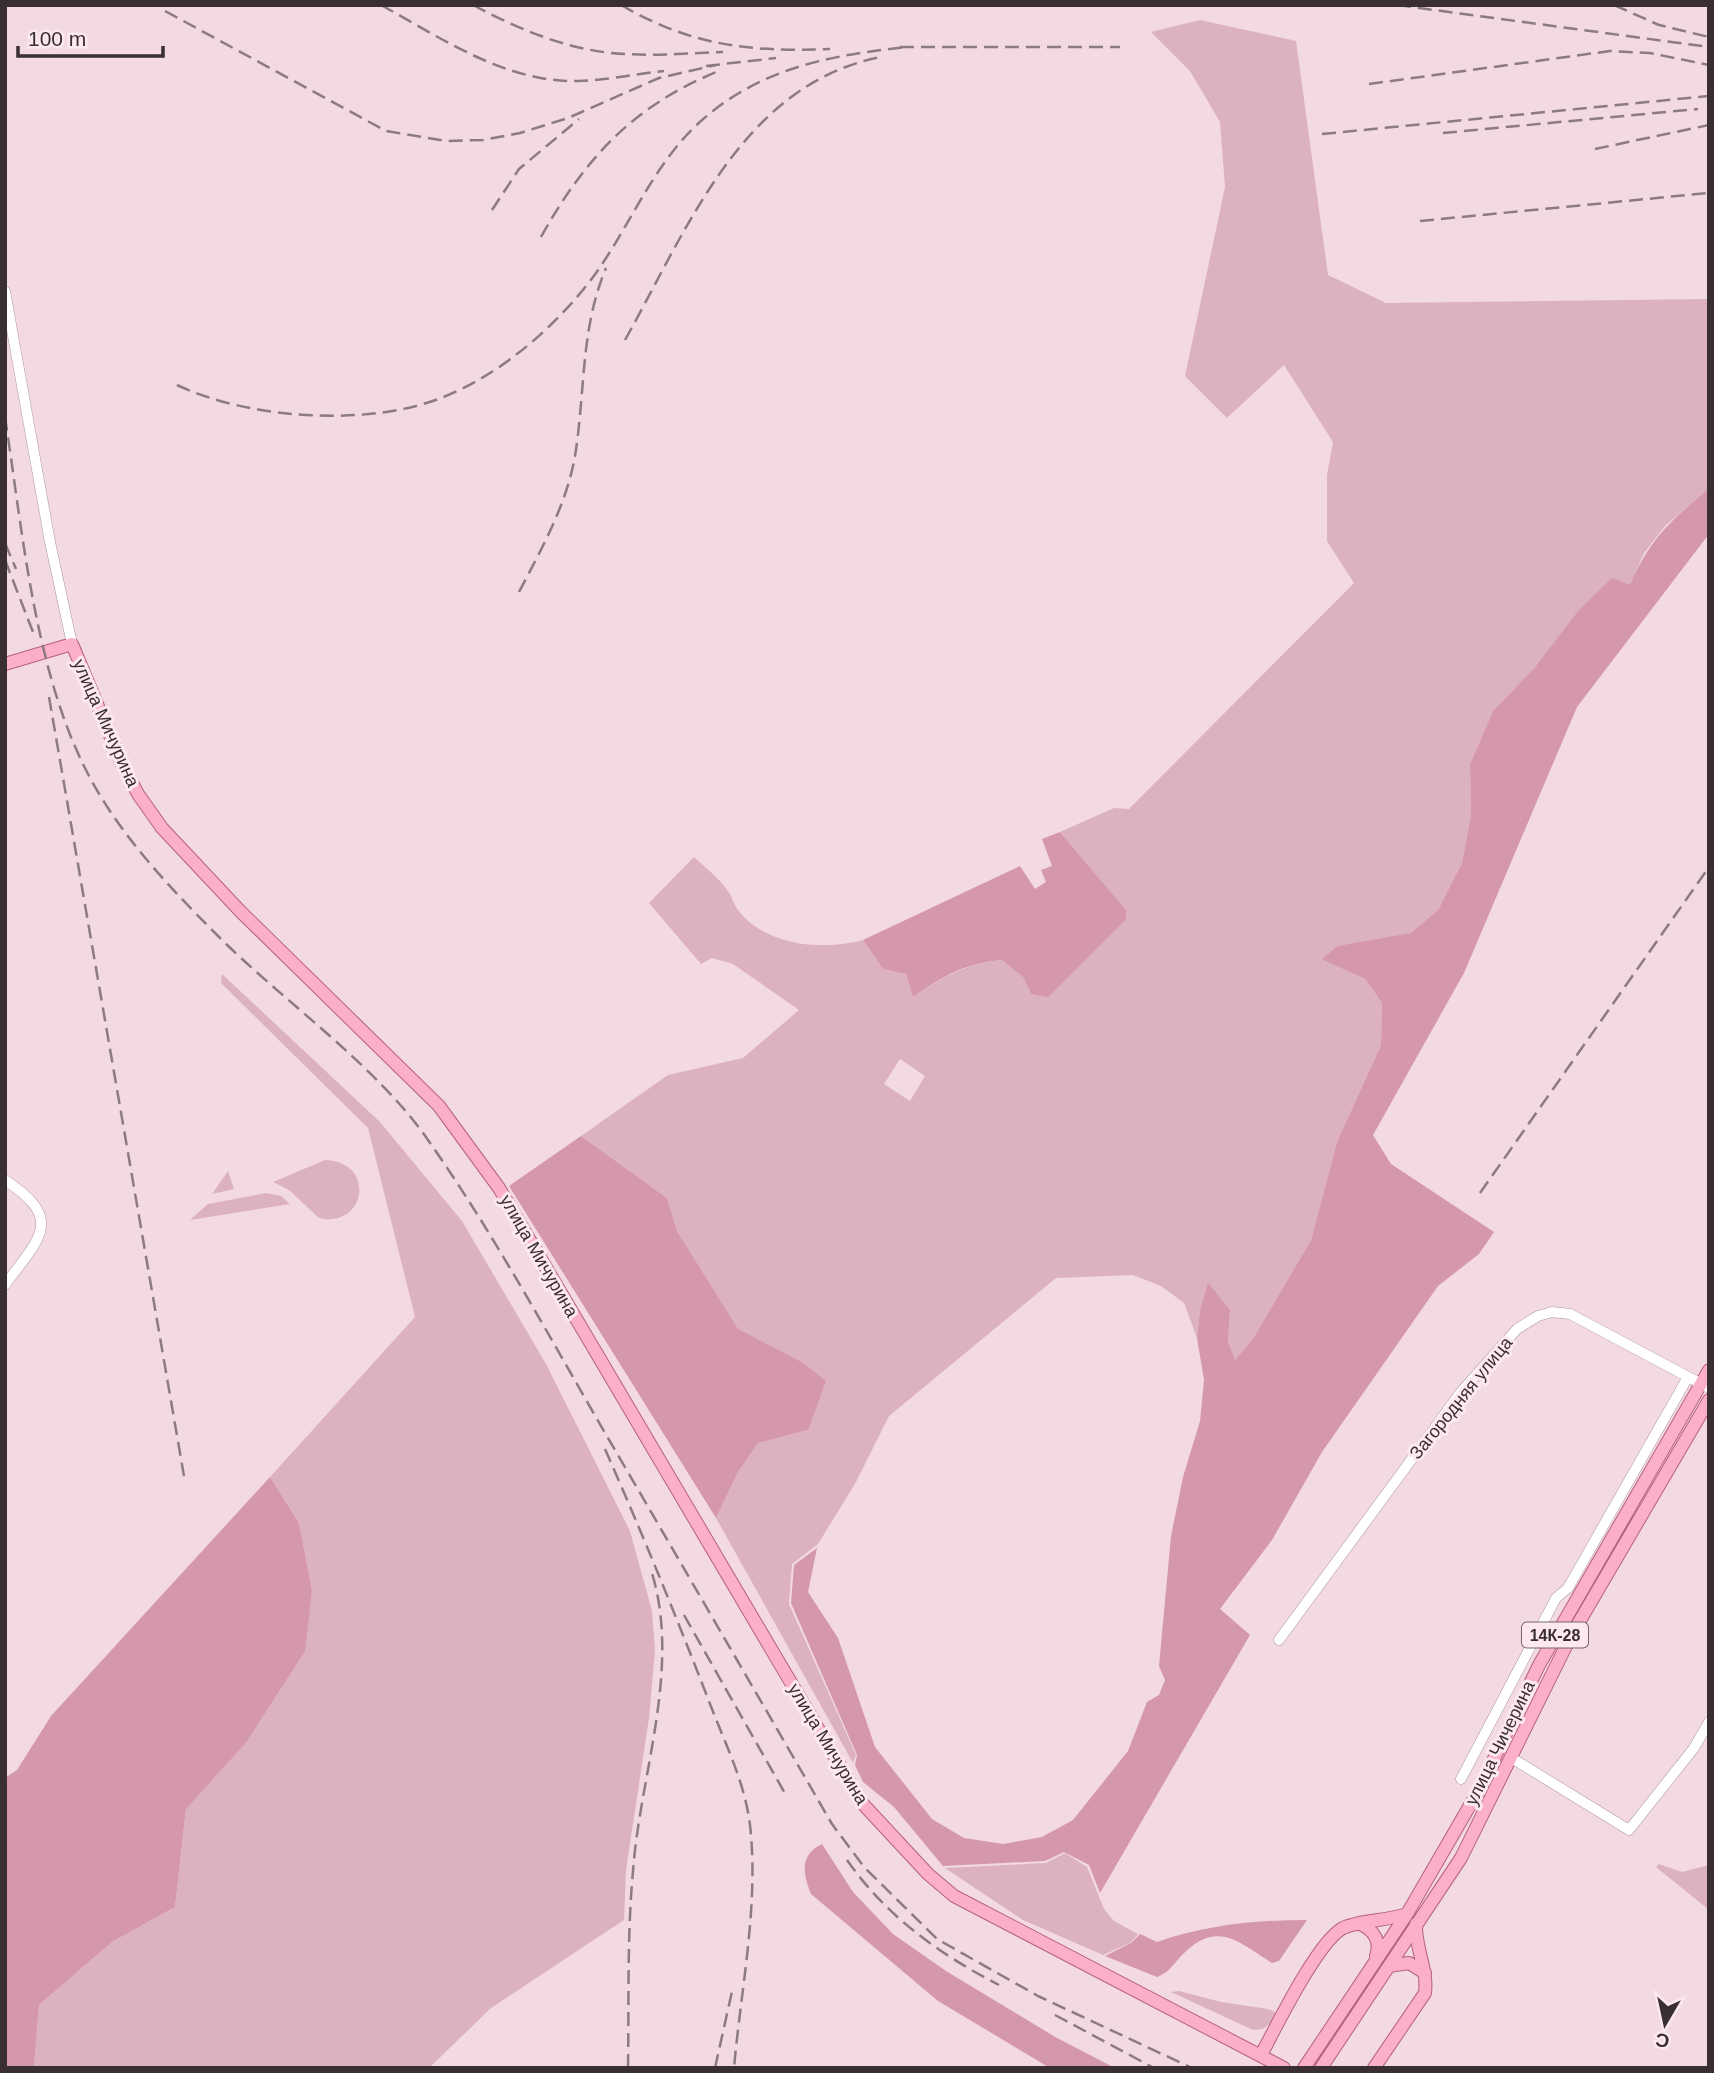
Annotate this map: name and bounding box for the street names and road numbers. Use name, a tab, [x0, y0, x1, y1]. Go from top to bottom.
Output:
street label: улица Мичурина	[69, 656, 144, 791]
street label: улица Мичурина	[496, 1191, 583, 1321]
street label: Загородняя улица	[1406, 1332, 1517, 1463]
road number: 14К-28	[1522, 1623, 1588, 1648]
street label: улица Чичерина	[1461, 1677, 1539, 1808]
street label: улица Мичурина	[784, 1680, 873, 1809]

